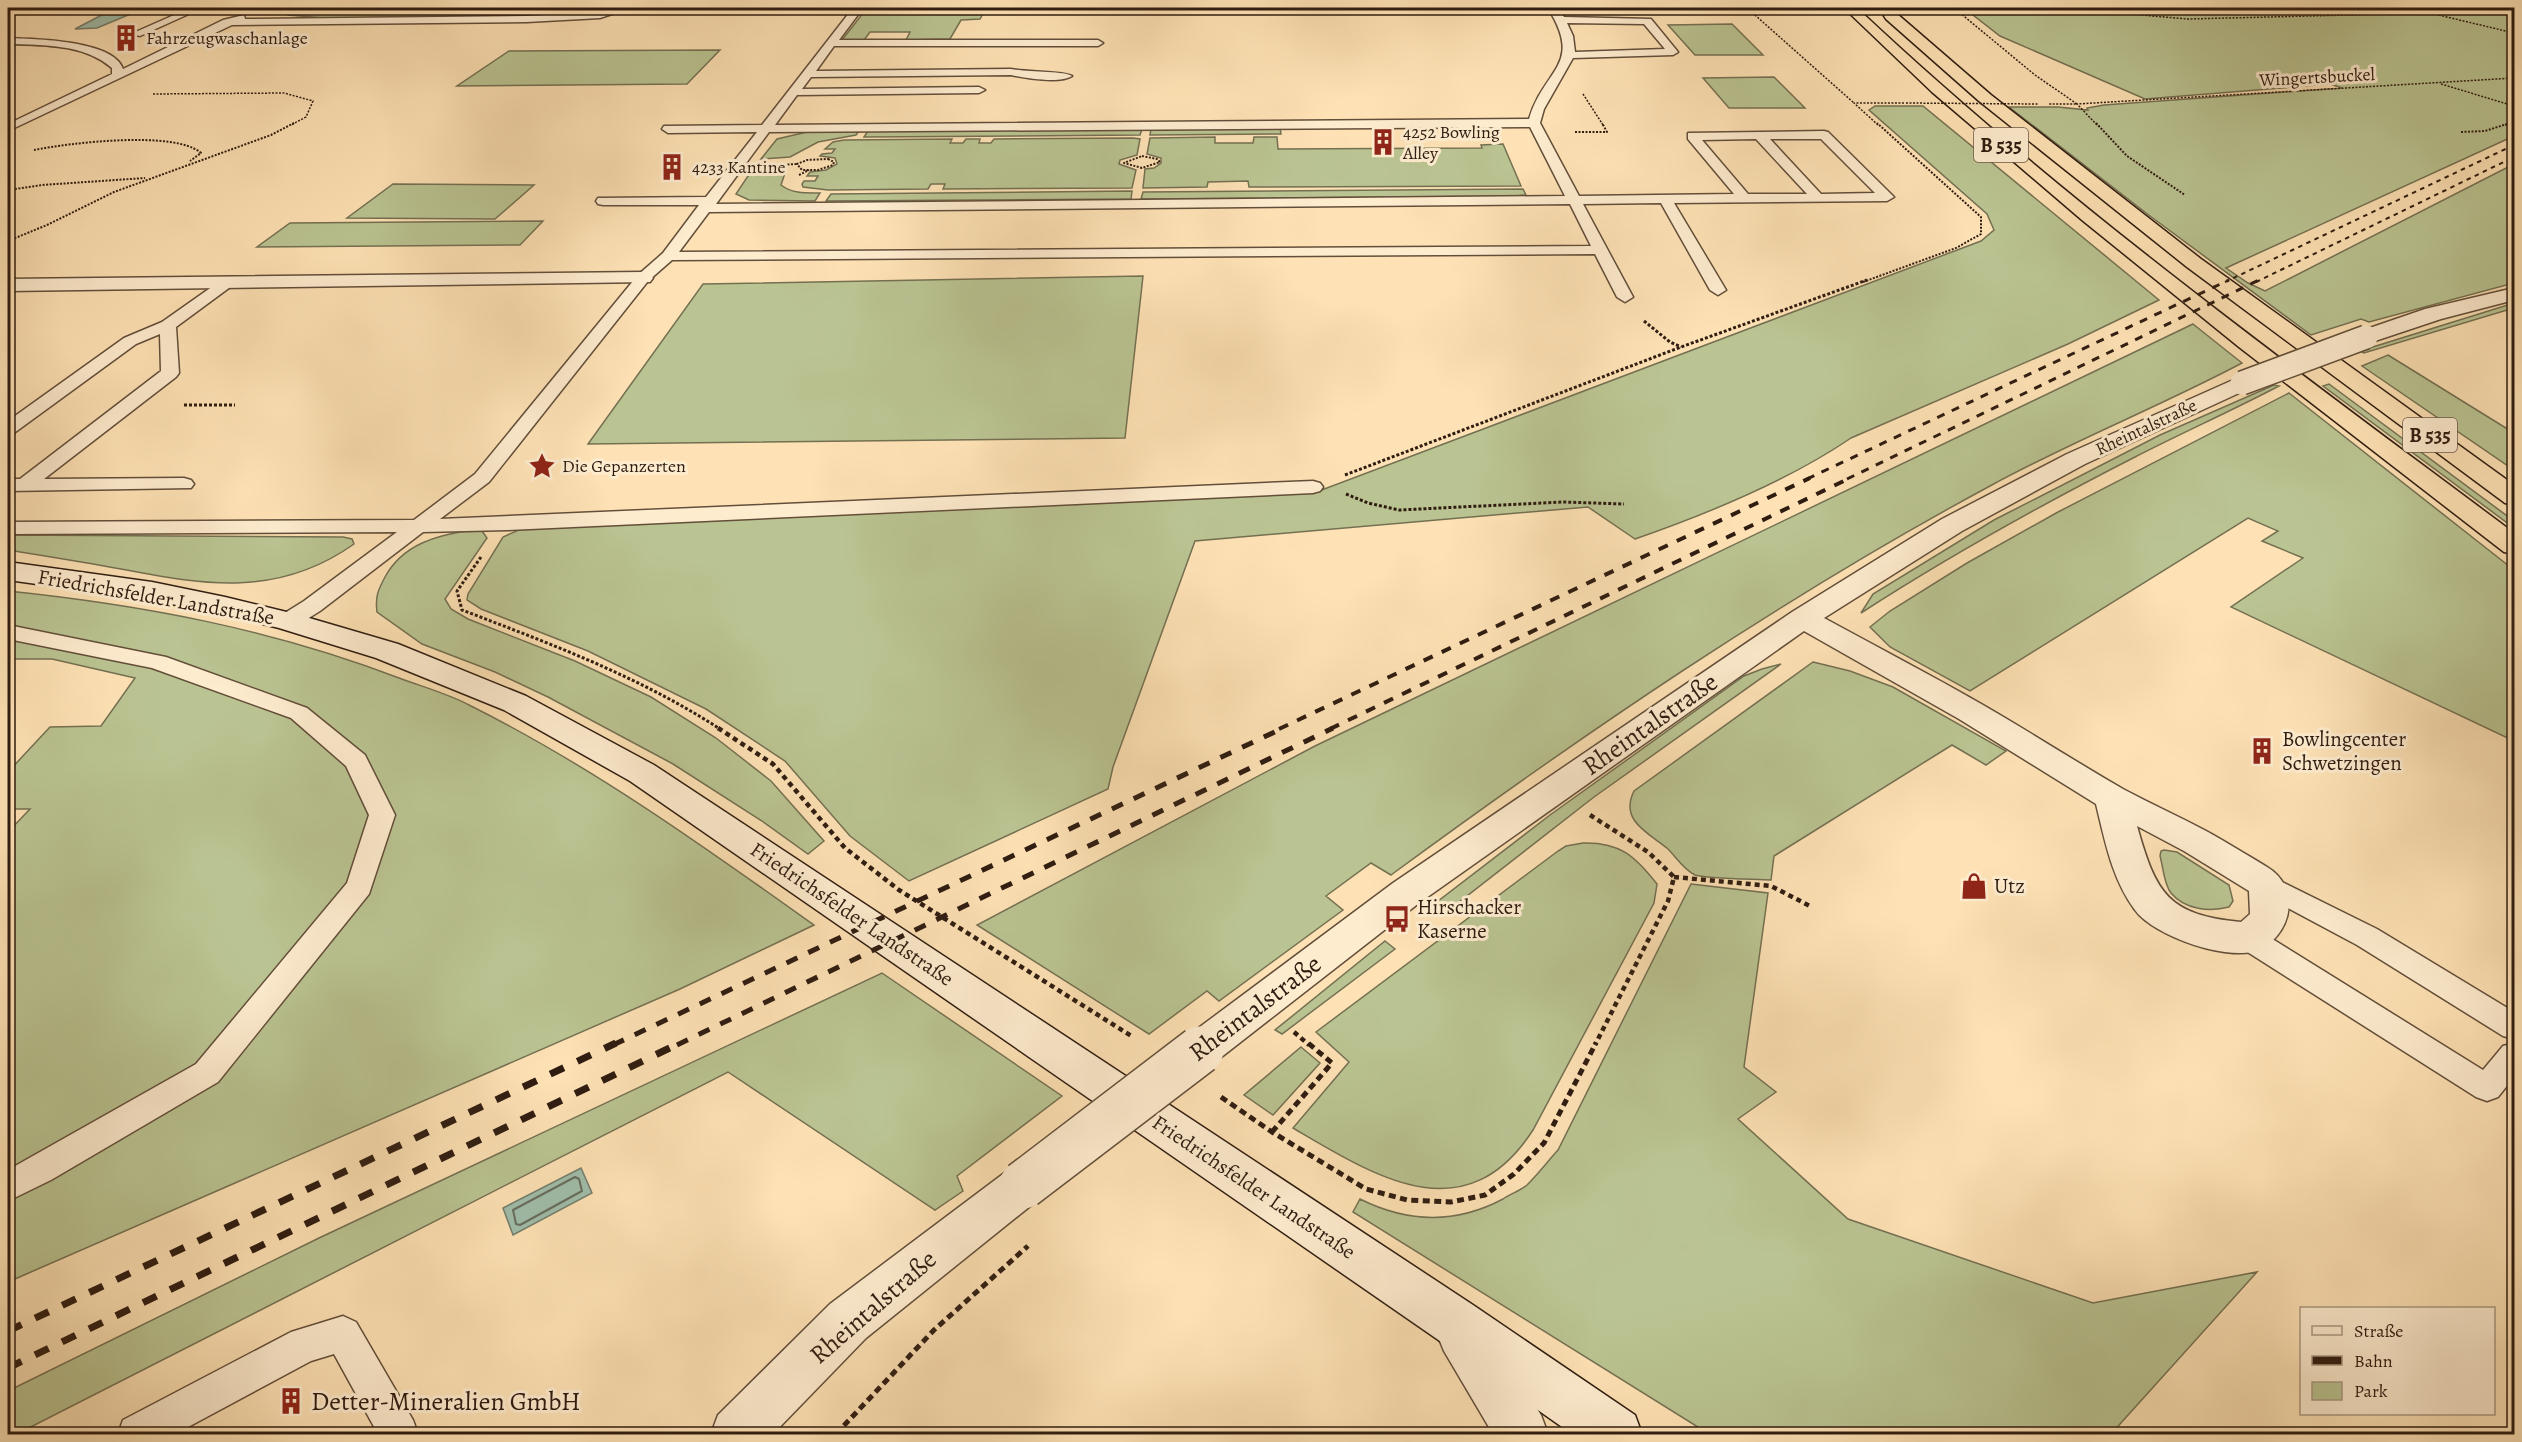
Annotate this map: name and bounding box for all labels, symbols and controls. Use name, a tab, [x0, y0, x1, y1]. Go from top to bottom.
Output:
building icon: Fahrzeugwaschanlage	[111, 23, 141, 53]
place label: Fahrzeugwaschanlage	[146, 26, 308, 50]
street label: Wingertsbuckel	[2258, 62, 2376, 92]
place label: 4252 Bowling Alley	[1402, 120, 1500, 165]
building icon: 4252 Bowling Alley	[1368, 127, 1398, 157]
road number: B 535	[1974, 128, 2028, 162]
building icon: 4233 Kantine	[657, 152, 687, 182]
place label: 4233 Kantine	[692, 155, 786, 179]
street label: Rheintalstraße	[2091, 393, 2201, 461]
road number: B 535	[2403, 418, 2457, 452]
place icon: Die Gepanzerten	[527, 451, 557, 481]
place label: Die Gepanzerten	[562, 454, 686, 478]
street label: Friedrichsfelder Landstraße	[36, 562, 276, 632]
street label: Rheintalstraße	[1575, 664, 1725, 784]
place label: Bowlingcenter Schwetzingen	[2282, 725, 2406, 777]
building icon: Bowlingcenter Schwetzingen	[2247, 736, 2277, 766]
street label: Friedrichsfelder Landstraße	[745, 835, 959, 993]
shop icon: Utz	[1959, 871, 1989, 901]
place label: Utz	[1994, 872, 2025, 900]
place label: Hirschacker Kaserne	[1417, 893, 1521, 945]
bus stop icon: Hirschacker Kaserne	[1382, 904, 1412, 934]
street label: Rheintalstraße	[1182, 947, 1328, 1069]
street label: Friedrichsfelder Landstraße	[1147, 1108, 1361, 1266]
street label: Rheintalstraße	[802, 1242, 944, 1372]
legend	[2300, 1307, 2495, 1415]
text: Straße	[2354, 1319, 2403, 1343]
text: Bahn	[2354, 1349, 2393, 1373]
text: Park	[2354, 1379, 2388, 1403]
place label: Detter-Mineralien GmbH	[311, 1384, 581, 1419]
building icon: Detter-Mineralien GmbH	[276, 1386, 306, 1416]

